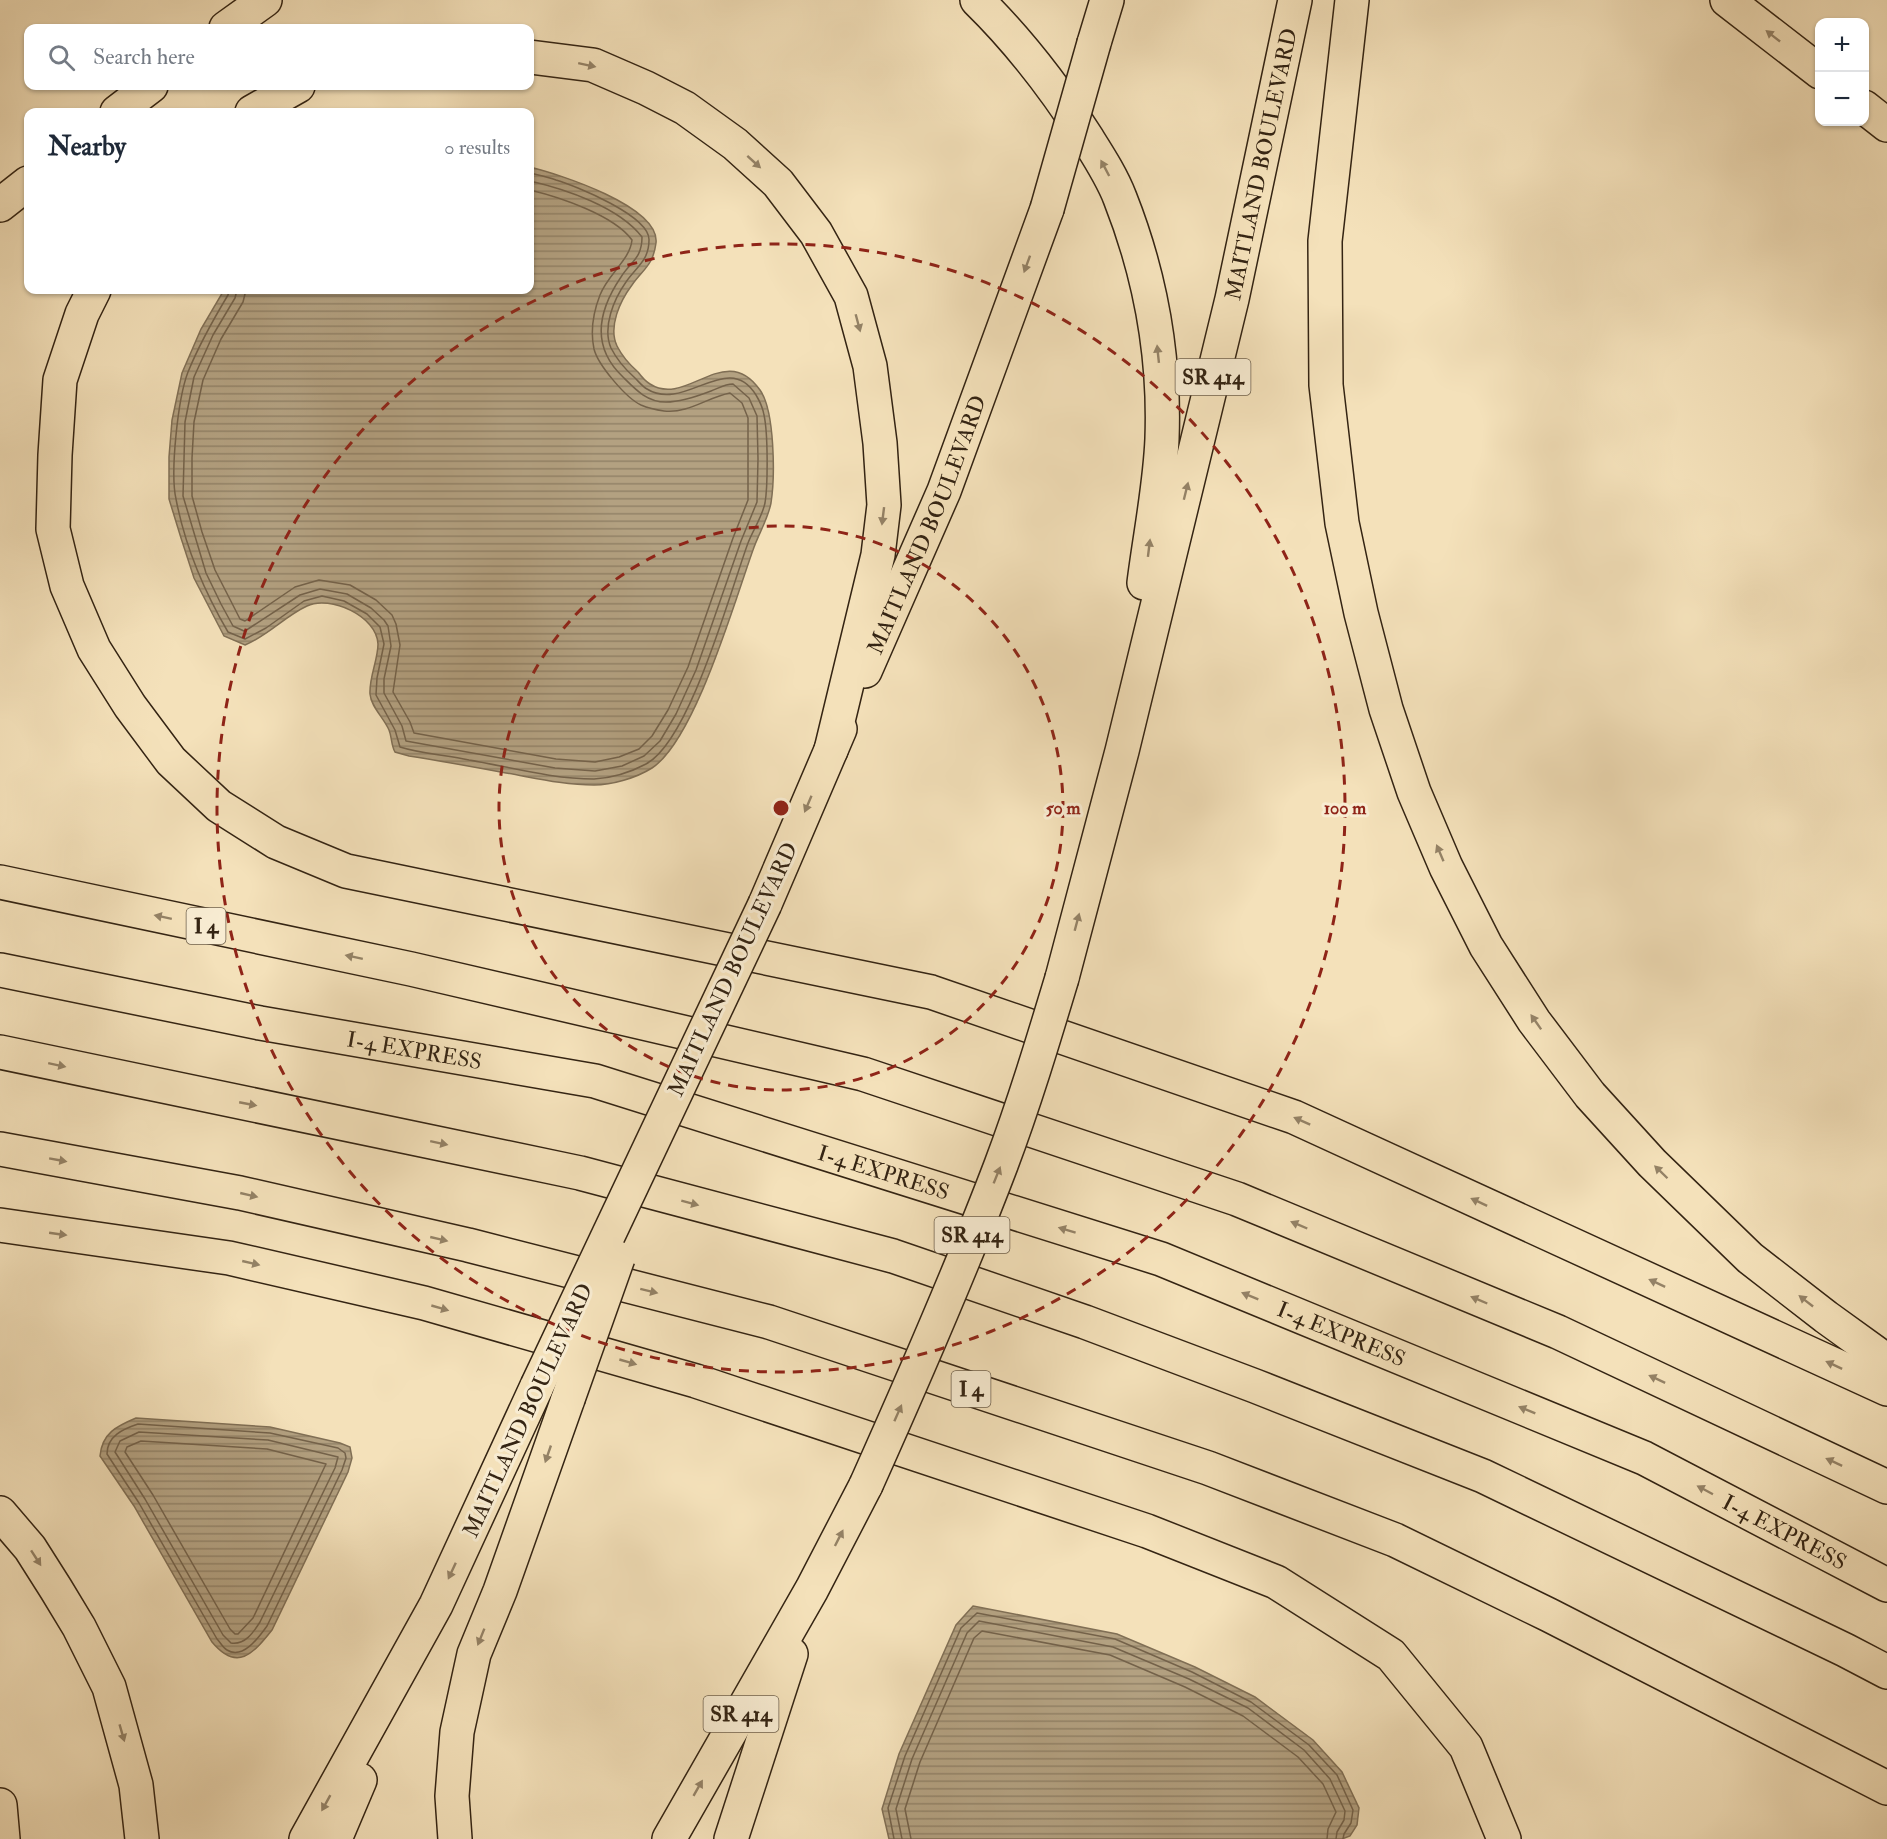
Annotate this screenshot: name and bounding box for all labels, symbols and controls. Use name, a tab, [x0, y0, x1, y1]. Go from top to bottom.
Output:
map controls	[1815, 18, 1869, 126]
button: +	[1815, 18, 1869, 72]
search box	[24, 24, 534, 90]
street label: MAITLAND BOULEVARD	[1219, 26, 1304, 303]
one-way arrow	[1766, 31, 1781, 43]
icon: search	[45, 41, 78, 74]
text: Search here	[93, 43, 195, 71]
one-way arrow	[578, 61, 597, 70]
button: −	[1815, 72, 1869, 126]
text: Nearby	[48, 131, 126, 163]
text: 0 results	[444, 135, 510, 160]
one-way arrow	[747, 155, 762, 169]
one-way arrow	[1100, 159, 1109, 176]
one-way arrow	[1021, 255, 1031, 273]
one-way arrow	[854, 314, 864, 332]
one-way arrow	[1153, 344, 1163, 363]
road number: SR 414	[1176, 359, 1250, 395]
street label: MAITLAND BOULEVARD	[861, 392, 993, 658]
one-way arrow	[1181, 481, 1191, 500]
one-way arrow	[878, 507, 887, 526]
one-way arrow	[1144, 538, 1153, 557]
one-way arrow	[803, 795, 813, 813]
text: 50 m	[1046, 797, 1081, 820]
text: 100 m	[1324, 797, 1367, 820]
centre of rings	[771, 798, 791, 818]
street label: MAITLAND BOULEVARD	[662, 838, 804, 1101]
one-way arrow	[1435, 844, 1444, 862]
road number: I 4	[186, 908, 226, 944]
one-way arrow	[154, 912, 173, 921]
one-way arrow	[1073, 913, 1082, 931]
one-way arrow	[344, 952, 363, 961]
one-way arrow	[1530, 1015, 1542, 1031]
street label: I-4 EXPRESS	[345, 1025, 484, 1076]
one-way arrow	[48, 1061, 67, 1070]
one-way arrow	[239, 1100, 258, 1109]
one-way arrow	[1294, 1116, 1311, 1125]
one-way arrow	[430, 1139, 449, 1148]
street label: I-4 EXPRESS	[814, 1139, 953, 1207]
one-way arrow	[48, 1156, 67, 1165]
one-way arrow	[992, 1165, 1002, 1183]
one-way arrow	[1654, 1165, 1668, 1179]
one-way arrow	[240, 1191, 258, 1201]
one-way arrow	[1470, 1197, 1488, 1207]
one-way arrow	[681, 1199, 699, 1208]
road number: SR 414	[934, 1217, 1010, 1253]
one-way arrow	[1290, 1220, 1308, 1229]
one-way arrow	[1058, 1225, 1076, 1234]
one-way arrow	[48, 1230, 67, 1239]
one-way arrow	[430, 1235, 449, 1244]
one-way arrow	[241, 1259, 260, 1269]
street label: MAITLAND BOULEVARD	[457, 1279, 599, 1542]
one-way arrow	[1648, 1279, 1665, 1288]
one-way arrow	[640, 1287, 658, 1297]
one-way arrow	[1241, 1291, 1259, 1300]
street label: I-4 EXPRESS	[1273, 1295, 1410, 1373]
one-way arrow	[1470, 1295, 1488, 1305]
one-way arrow	[1798, 1295, 1814, 1308]
one-way arrow	[431, 1304, 449, 1313]
one-way arrow	[619, 1357, 637, 1367]
one-way arrow	[1825, 1360, 1842, 1369]
road number: I 4	[952, 1371, 990, 1407]
one-way arrow	[1649, 1375, 1666, 1384]
one-way arrow	[893, 1403, 903, 1421]
one-way arrow	[1518, 1405, 1536, 1415]
one-way arrow	[543, 1445, 553, 1463]
one-way arrow	[1826, 1457, 1843, 1466]
one-way arrow	[1696, 1485, 1713, 1495]
street label: I-4 EXPRESS	[1717, 1488, 1851, 1577]
one-way arrow	[834, 1529, 843, 1546]
one-way arrow	[31, 1550, 42, 1566]
one-way arrow	[447, 1563, 456, 1580]
one-way arrow	[476, 1628, 485, 1646]
road number: SR 414	[704, 1696, 778, 1732]
one-way arrow	[117, 1723, 127, 1742]
one-way arrow	[693, 1780, 704, 1796]
one-way arrow	[321, 1794, 331, 1811]

